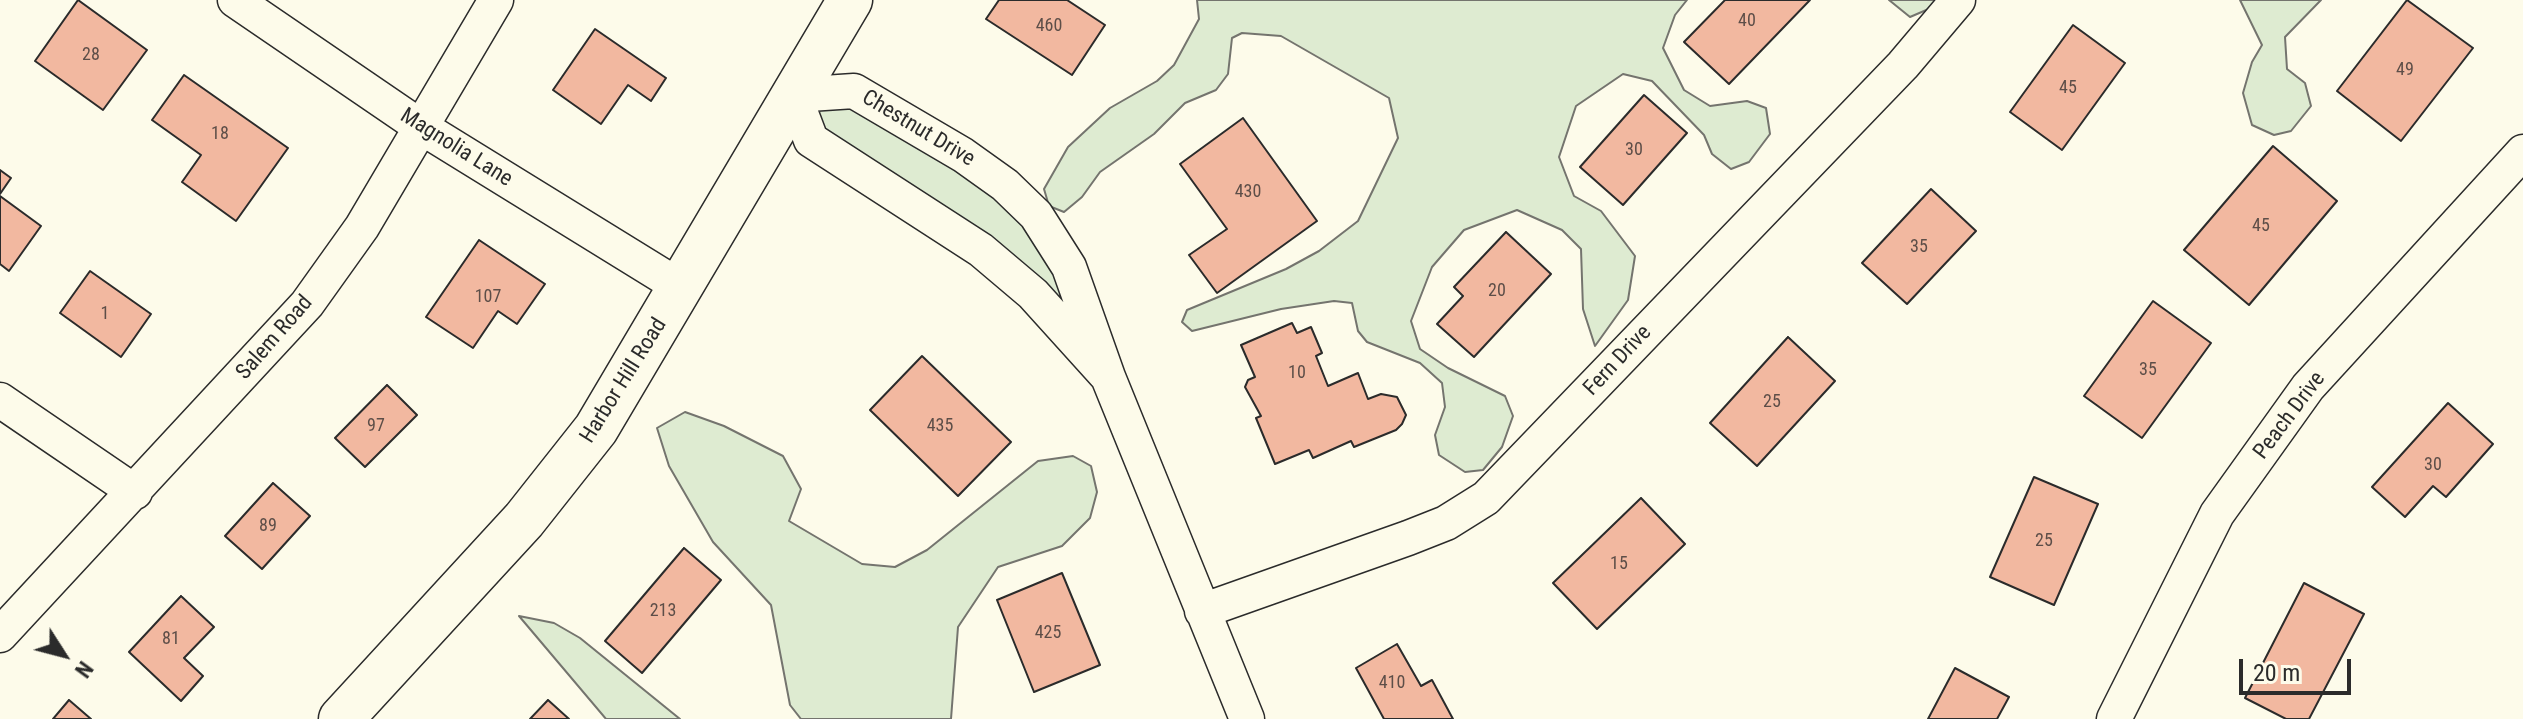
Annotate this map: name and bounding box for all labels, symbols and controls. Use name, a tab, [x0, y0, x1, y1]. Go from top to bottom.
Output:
house number: 40	[1738, 10, 1756, 32]
house number: 460	[1036, 15, 1062, 37]
house number: 28	[82, 44, 100, 66]
house number: 49	[2396, 59, 2414, 81]
house number: 45	[2059, 77, 2077, 99]
street label: Chestnut Drive	[857, 85, 979, 173]
street label: Magnolia Lane	[395, 103, 517, 193]
house number: 18	[211, 123, 229, 145]
house number: 30	[1625, 139, 1643, 161]
house number: 430	[1235, 181, 1261, 203]
house number: 45	[2252, 215, 2270, 237]
house number: 35	[1910, 236, 1928, 258]
house number: 20	[1488, 280, 1506, 302]
house number: 107	[475, 286, 501, 308]
street label: Salem Road	[231, 290, 319, 386]
house number: 1	[101, 303, 109, 325]
street label: Harbor Hill Road	[575, 314, 673, 448]
street label: Fern Drive	[1579, 320, 1657, 402]
house number: 35	[2139, 359, 2157, 381]
house number: 10	[1288, 362, 1306, 384]
street label: Peach Drive	[2249, 367, 2331, 465]
house number: 25	[1763, 391, 1781, 413]
house number: 97	[367, 415, 385, 437]
house number: 435	[927, 415, 953, 437]
house number: 30	[2424, 454, 2442, 476]
house number: 89	[259, 515, 277, 537]
house number: 25	[2035, 530, 2053, 552]
house number: 15	[1610, 553, 1628, 575]
house number: 213	[650, 600, 676, 622]
north arrow	[24, 615, 104, 695]
house number: 425	[1035, 622, 1061, 644]
house number: 81	[162, 628, 180, 650]
scale bar	[2243, 643, 2355, 693]
text: N	[70, 657, 98, 682]
text: 20 m	[2253, 659, 2300, 687]
house number: 410	[1379, 672, 1405, 694]

